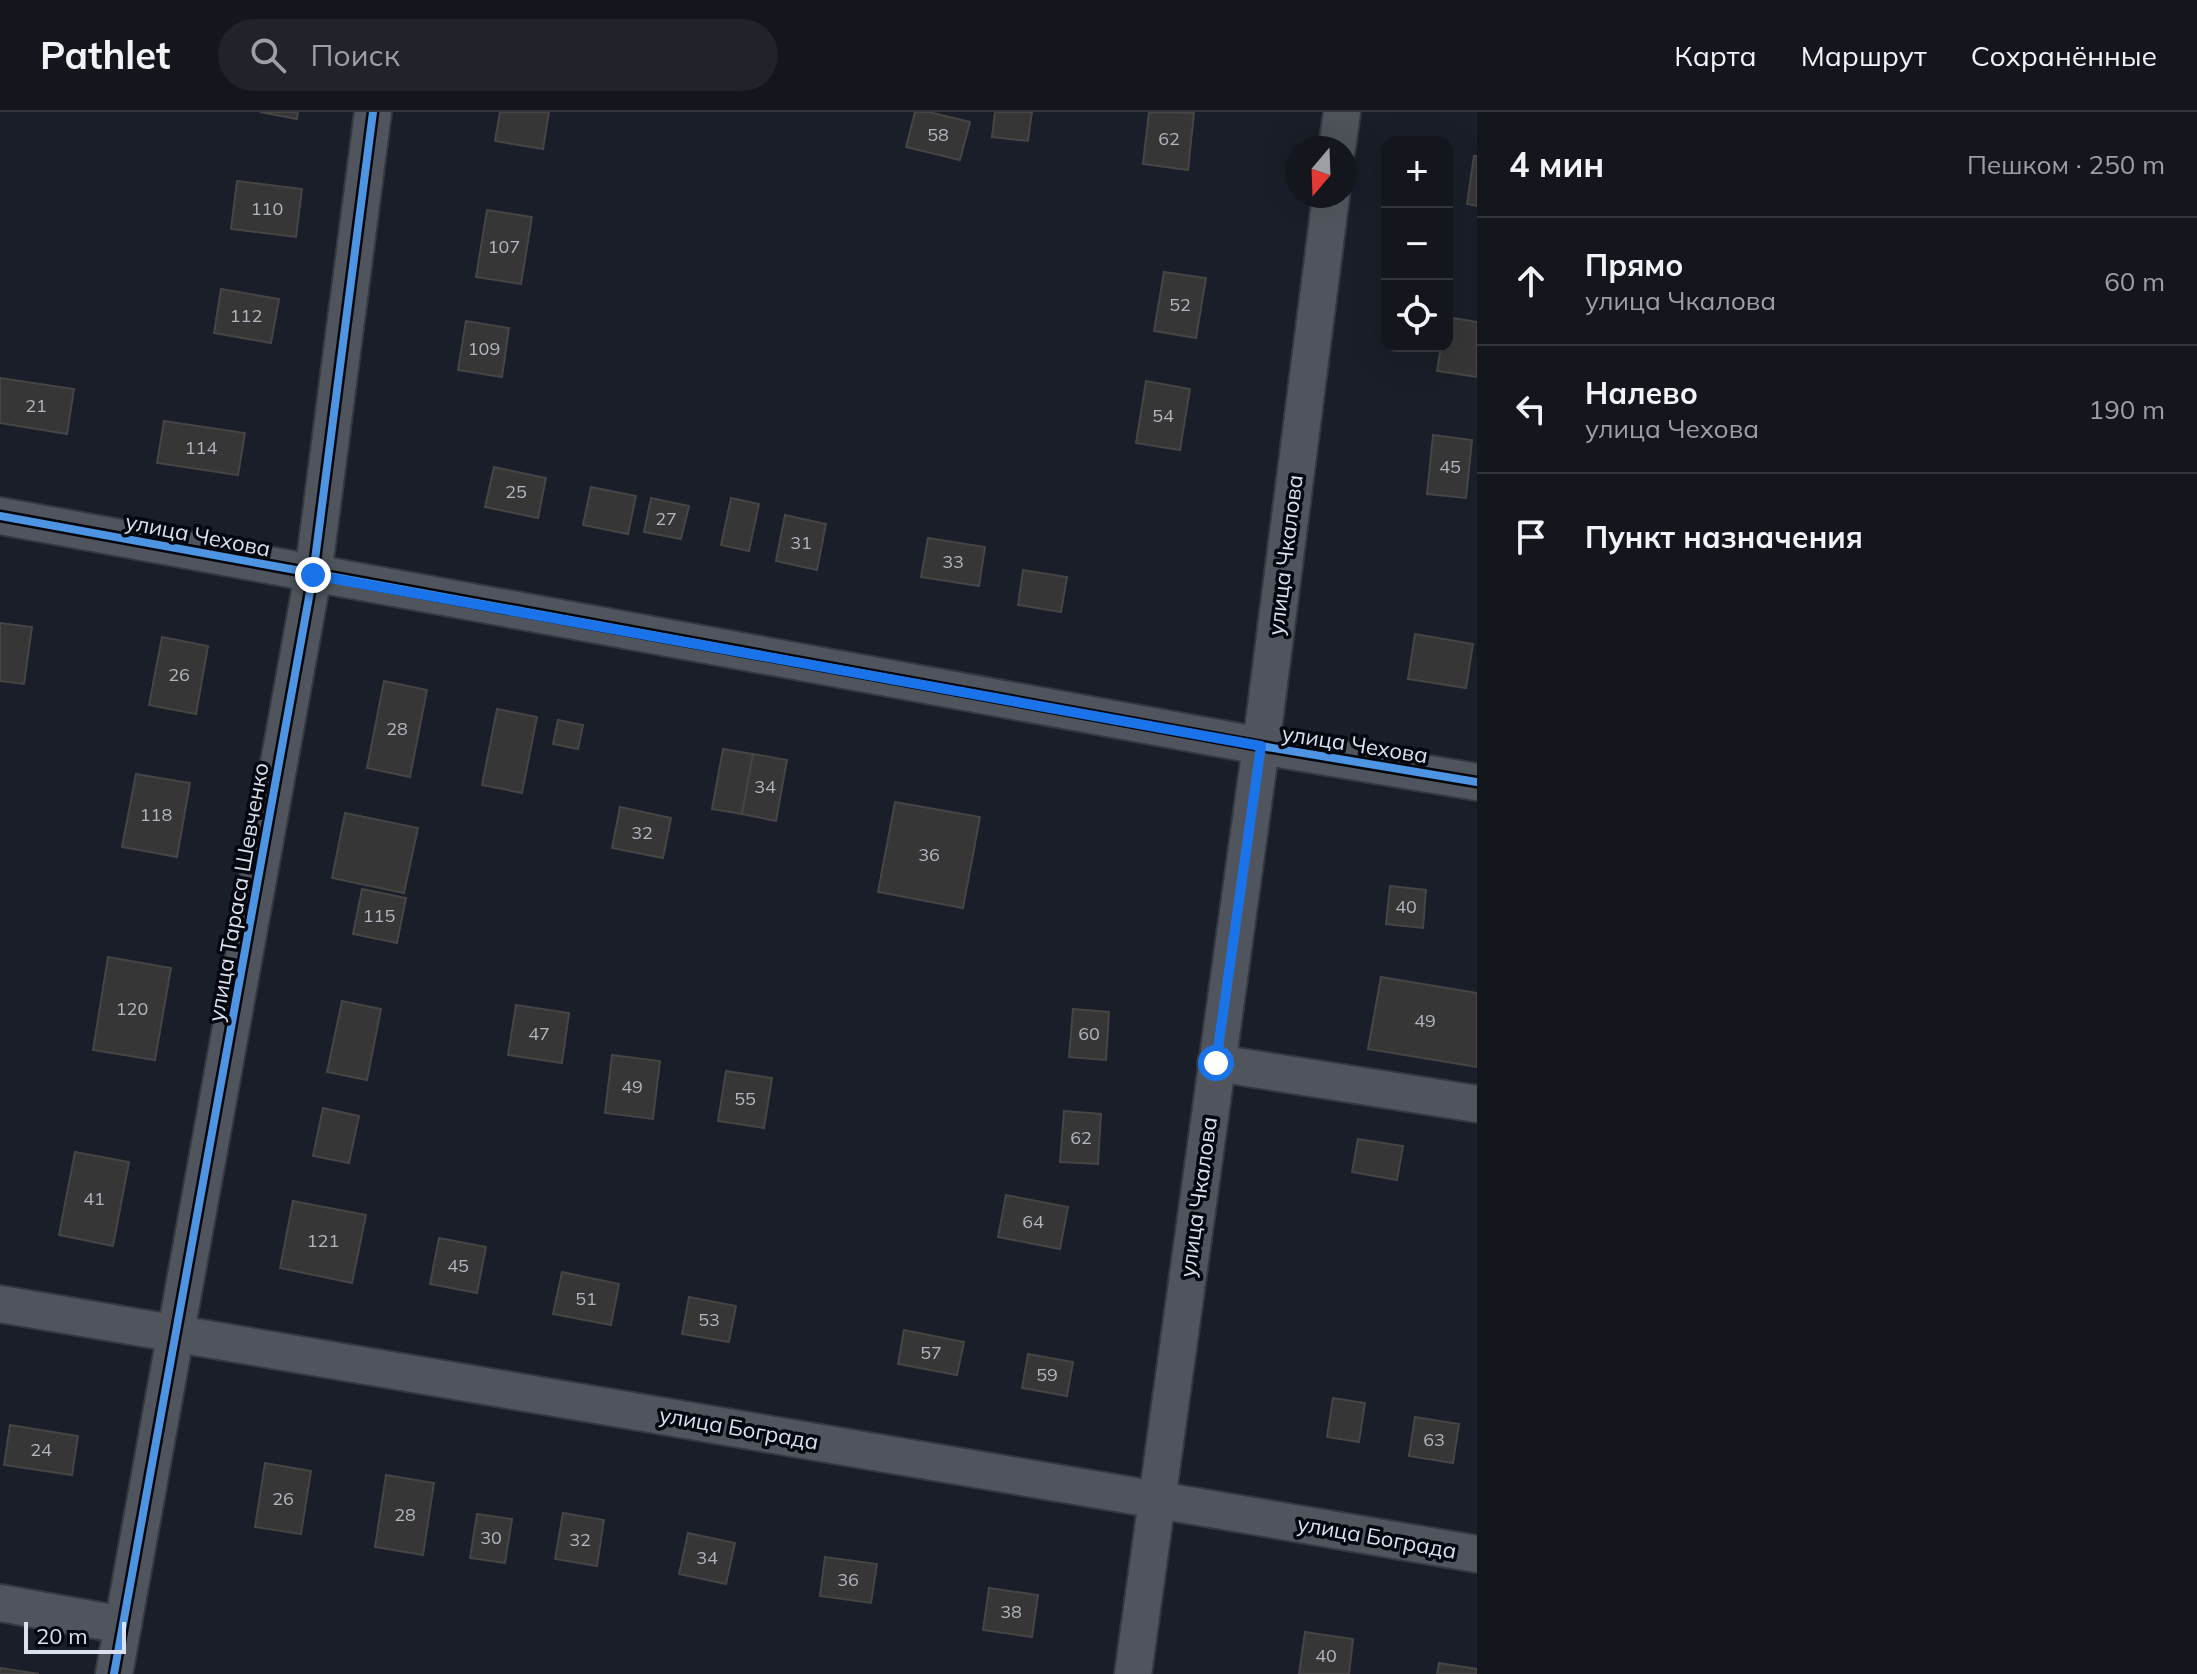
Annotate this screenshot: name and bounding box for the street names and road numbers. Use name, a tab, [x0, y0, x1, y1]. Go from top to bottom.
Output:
street label: улица Чкалова	[1261, 473, 1309, 637]
street label: улица Чехова	[123, 507, 273, 563]
street label: улица Чехова	[1280, 719, 1430, 769]
street label: улица Тараса Шевченко	[201, 760, 275, 1024]
street label: улица Чкалова	[1173, 1115, 1223, 1279]
street label: улица Бограда	[657, 1400, 821, 1456]
street label: улица Бограда	[1295, 1509, 1459, 1565]

